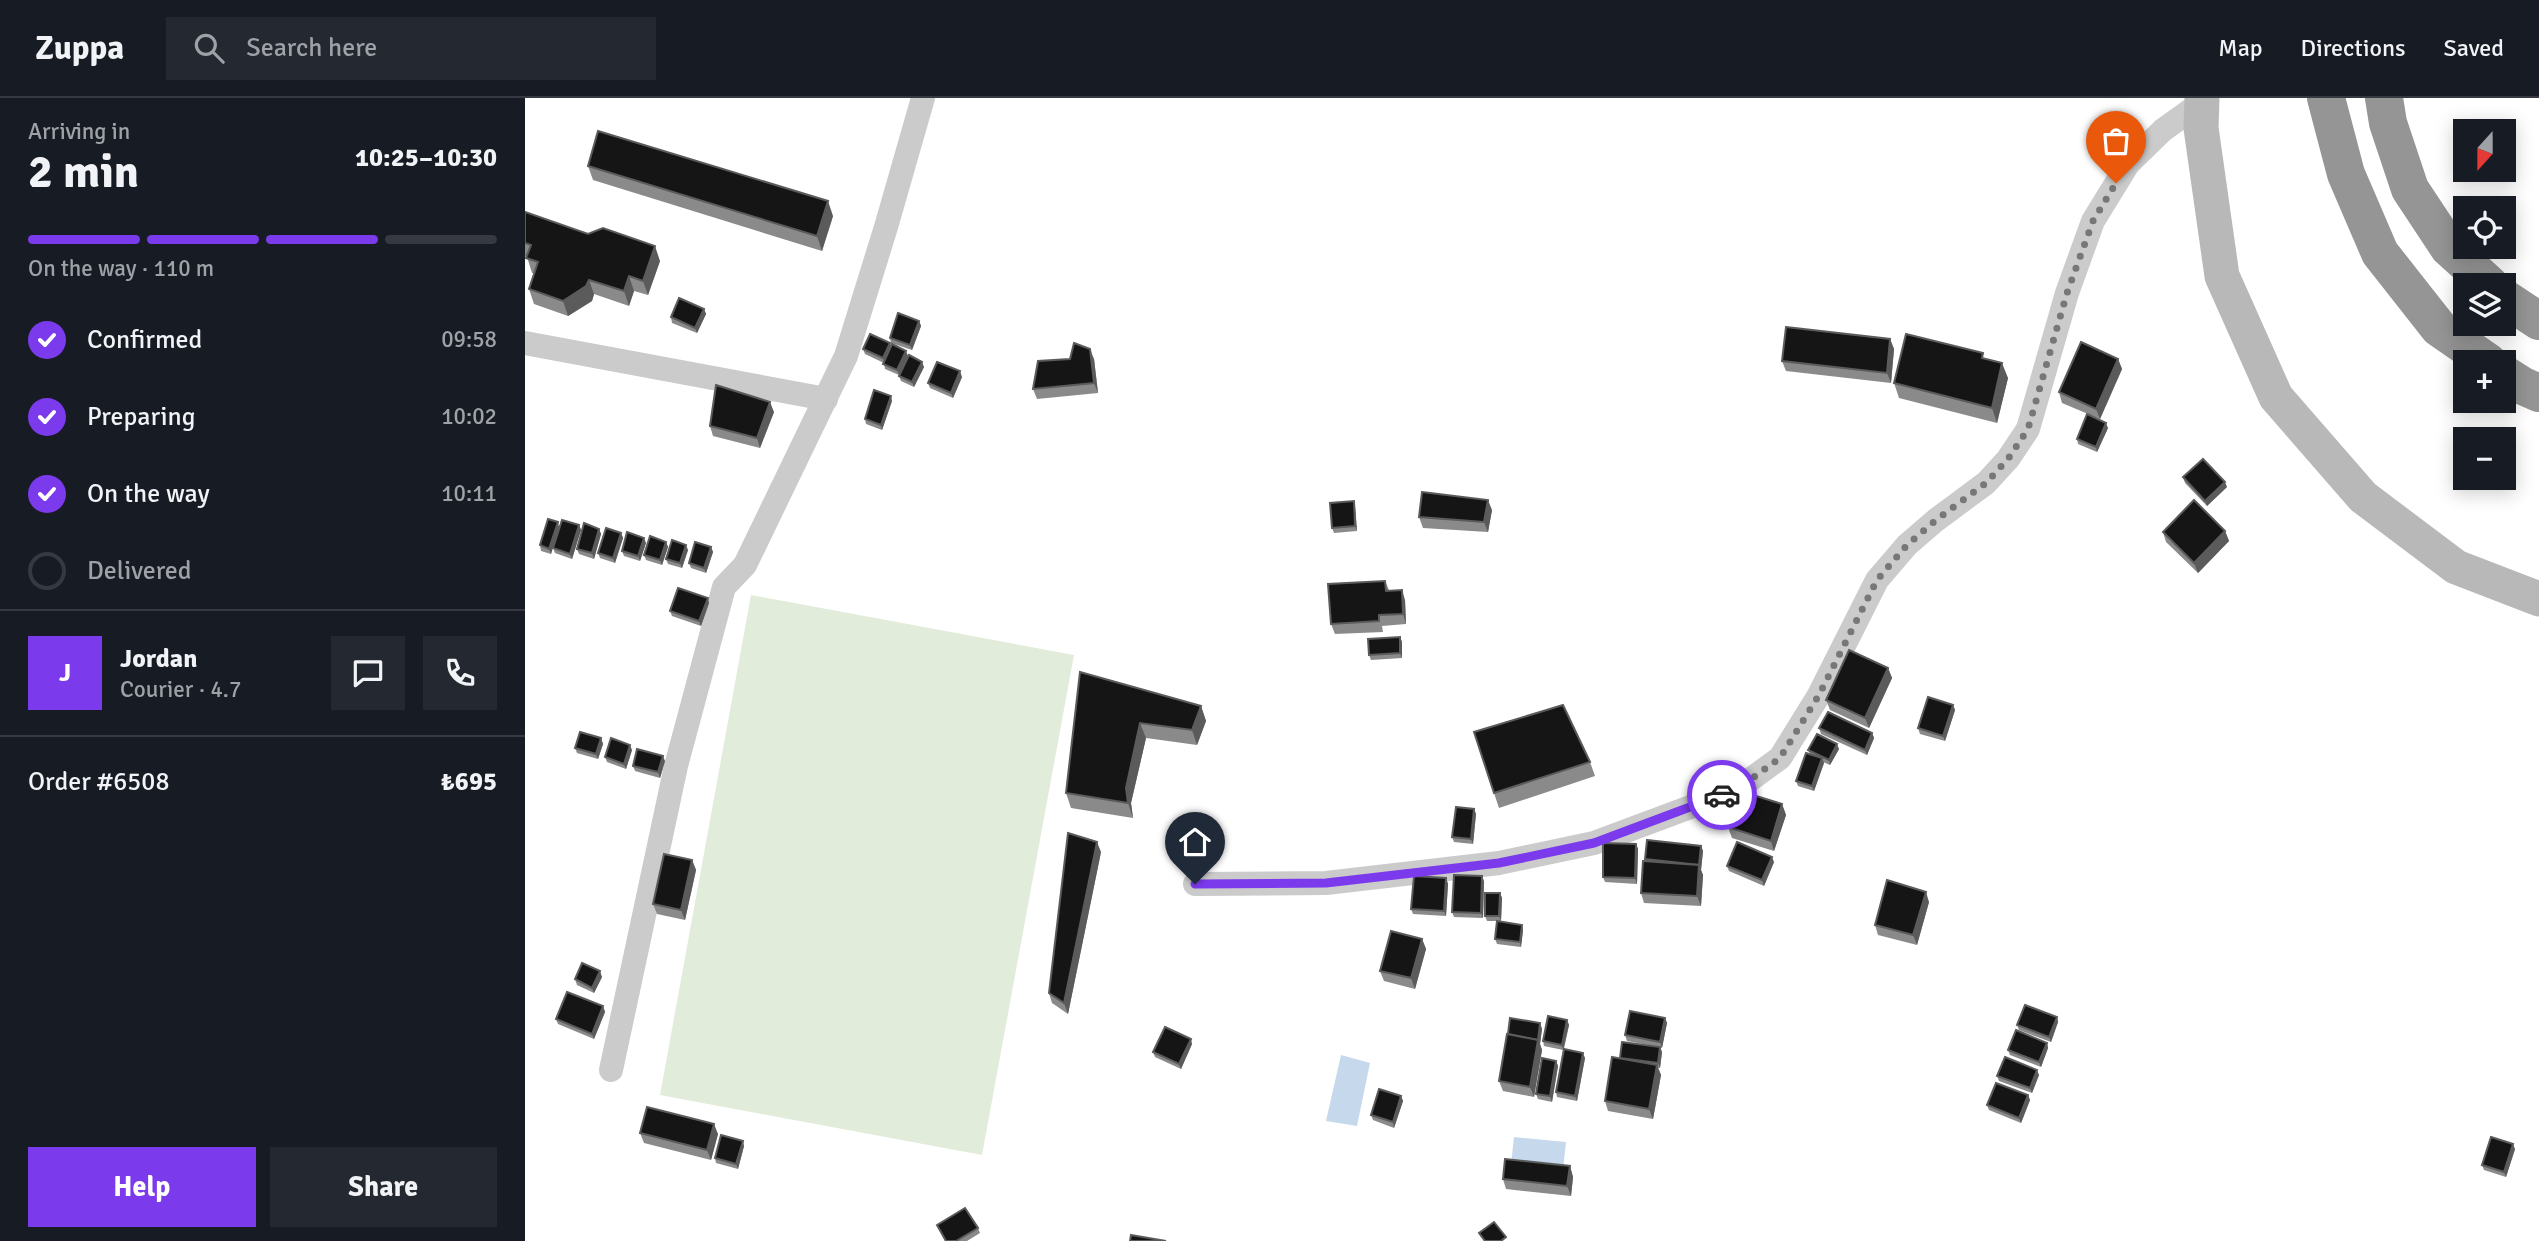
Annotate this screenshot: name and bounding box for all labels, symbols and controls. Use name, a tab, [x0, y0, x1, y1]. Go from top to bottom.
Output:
search box	[166, 17, 656, 80]
text: Zuppa	[35, 28, 124, 69]
icon: search	[190, 29, 228, 67]
text: Search here	[246, 32, 377, 64]
text: Map	[2218, 33, 2263, 63]
text: Directions	[2301, 33, 2406, 63]
text: Saved	[2444, 33, 2504, 63]
pin	[2086, 111, 2146, 183]
text: Arriving in	[28, 117, 130, 146]
north arrow	[2453, 119, 2517, 182]
map controls	[2453, 119, 2516, 490]
icon: bag	[2097, 122, 2135, 160]
text: 10:25–10:30	[355, 142, 497, 174]
text: 2 min	[28, 144, 139, 200]
button: locate	[2453, 196, 2516, 259]
text: On the way · 110 m	[28, 254, 214, 283]
button: layers	[2453, 273, 2516, 336]
icon: check	[28, 321, 66, 359]
text: Confirmed	[87, 324, 202, 356]
text: 09:58	[441, 325, 497, 354]
button: +	[2453, 350, 2516, 413]
icon: check	[28, 398, 66, 436]
text: Preparing	[87, 401, 195, 433]
text: 10:02	[441, 402, 497, 431]
button: −	[2453, 427, 2516, 490]
icon: check	[28, 475, 66, 513]
text: On the way	[87, 478, 210, 510]
text: 10:11	[441, 479, 497, 508]
text: Delivered	[87, 555, 192, 587]
button: chat	[331, 636, 405, 710]
button: phone	[423, 636, 497, 710]
text: Jordan	[120, 643, 197, 675]
text: J	[59, 657, 71, 689]
text: Courier · 4.7	[120, 675, 241, 704]
courier	[1687, 760, 1757, 830]
text: Order #6508	[28, 766, 169, 798]
text: ₺695	[441, 766, 497, 798]
icon: car	[1703, 776, 1741, 814]
pin	[1165, 812, 1225, 884]
icon: home	[1176, 823, 1214, 861]
button: Help	[28, 1147, 256, 1227]
button: Share	[270, 1147, 497, 1227]

